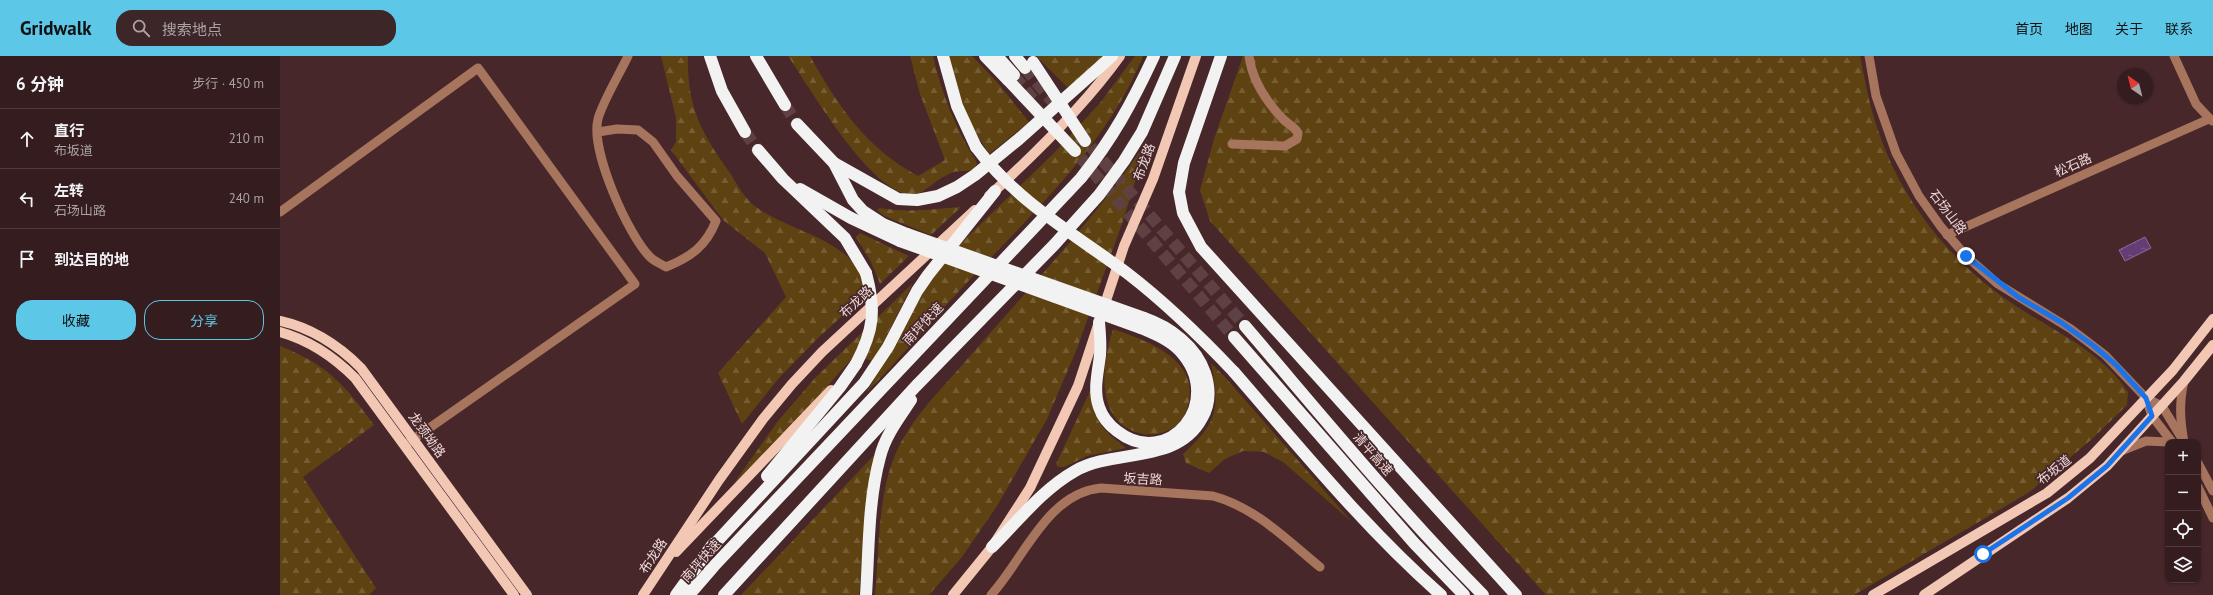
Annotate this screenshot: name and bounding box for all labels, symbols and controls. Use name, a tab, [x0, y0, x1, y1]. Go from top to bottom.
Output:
search box	[116, 10, 396, 46]
text: Gridwalk	[20, 16, 92, 40]
icon: search	[130, 17, 152, 39]
text: 搜索地点	[162, 20, 222, 39]
text: 首页	[2015, 20, 2043, 38]
text: 地图	[2065, 20, 2093, 38]
text: 关于	[2115, 20, 2143, 38]
text: 联系	[2165, 20, 2193, 38]
north arrow	[2117, 68, 2153, 104]
text: 6 分钟	[16, 73, 64, 95]
text: 步行 · 450 m	[192, 75, 264, 92]
text: 直行	[54, 121, 84, 140]
icon: ahead	[16, 128, 38, 150]
text: 210 m	[229, 130, 264, 147]
street label: 布龙路	[1129, 141, 1159, 183]
text: 布坂道	[54, 142, 93, 159]
street label: 松石路	[2052, 149, 2094, 181]
text: 左转	[54, 181, 84, 200]
street label: 石场山路	[1926, 186, 1970, 238]
icon: left	[16, 188, 38, 210]
text: 240 m	[229, 190, 264, 207]
text: 石场山路	[54, 202, 106, 219]
route end	[1957, 247, 1975, 265]
icon: arrive	[16, 248, 38, 270]
text: 到达目的地	[54, 250, 129, 269]
street label: 布龙路	[836, 282, 876, 322]
street label: 南坪快速	[899, 299, 947, 349]
button: 收藏	[16, 300, 136, 340]
button: 分享	[144, 300, 264, 340]
street label: 龙颈坳路	[405, 409, 449, 461]
street label: 清平高速	[1350, 429, 1396, 479]
map controls	[2165, 439, 2201, 583]
button: +	[2165, 439, 2201, 475]
street label: 布坂道	[2033, 451, 2075, 489]
street label: 坂吉路	[1123, 469, 1163, 489]
button: −	[2165, 475, 2201, 511]
button: locate	[2165, 511, 2201, 547]
street label: 布龙路	[635, 535, 671, 577]
street label: 南坪快速	[677, 536, 725, 586]
route start	[1974, 545, 1992, 563]
button: layers	[2165, 547, 2201, 583]

